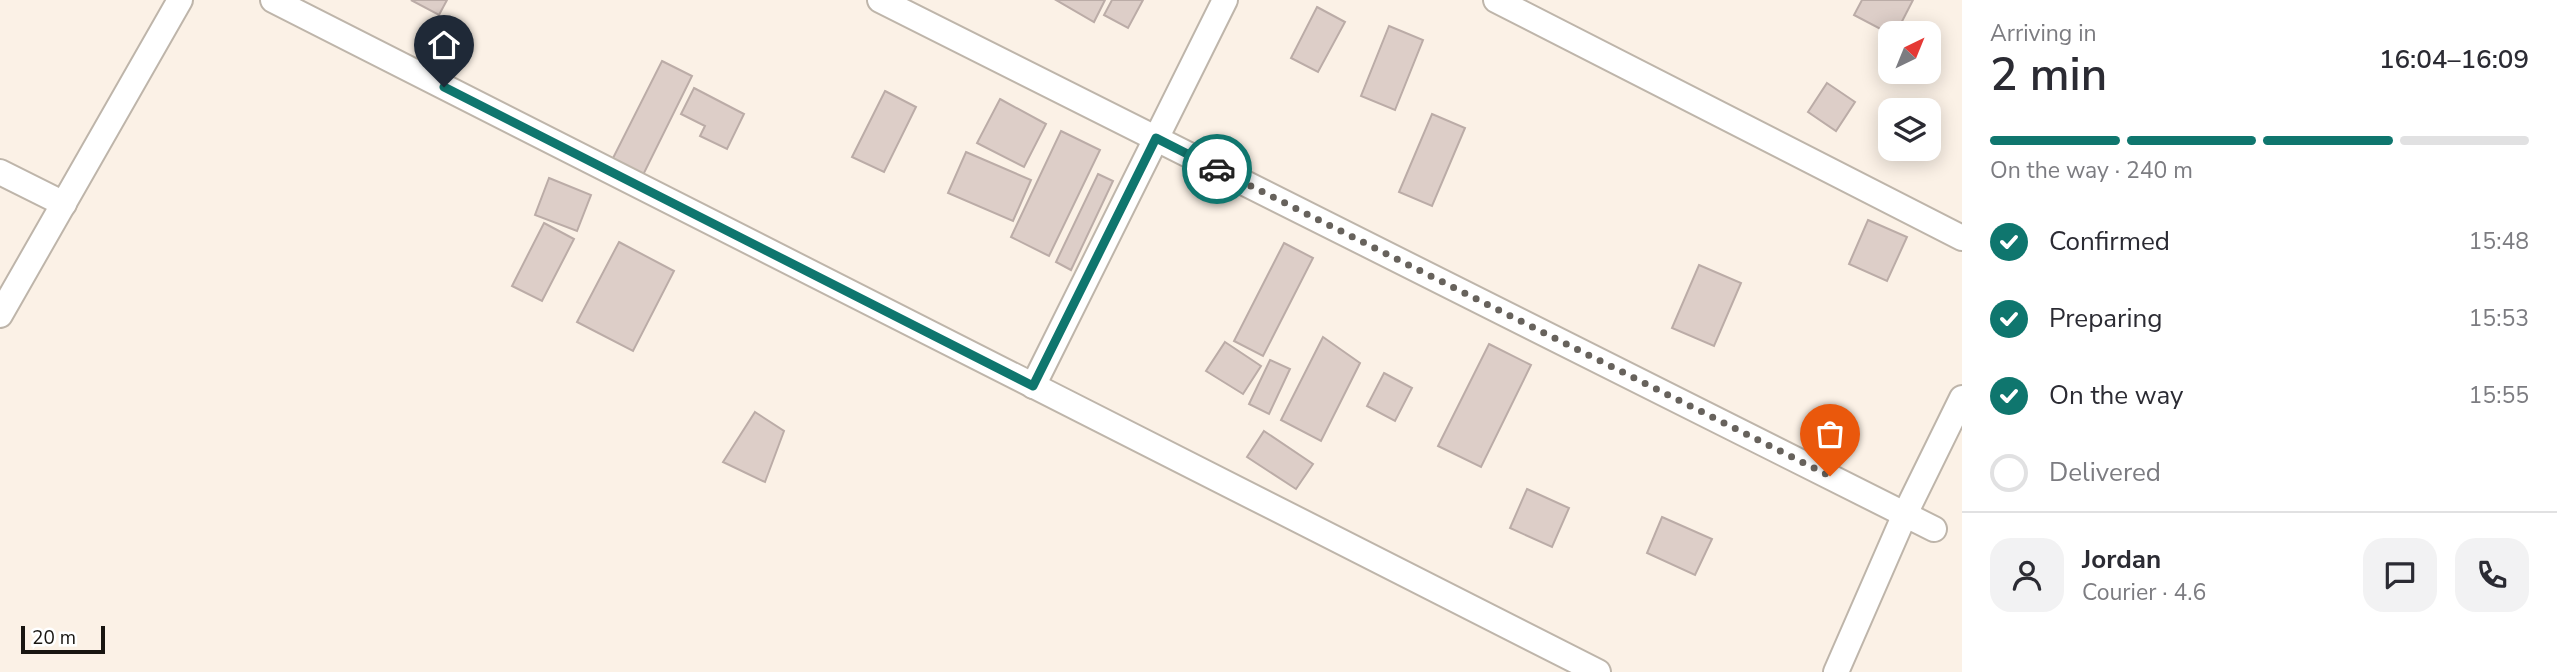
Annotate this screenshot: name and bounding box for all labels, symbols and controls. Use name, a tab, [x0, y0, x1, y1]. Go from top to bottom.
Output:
pin	[414, 15, 474, 87]
text: Arriving in	[1990, 18, 2097, 49]
north arrow	[1878, 21, 1941, 84]
map controls	[1878, 21, 1941, 161]
icon: home	[425, 26, 463, 64]
text: 16:04–16:09	[2379, 42, 2529, 77]
text: 2 min	[1990, 43, 2107, 106]
button: layers	[1878, 98, 1941, 161]
courier	[1182, 134, 1252, 204]
icon: car	[1198, 150, 1236, 188]
text: On the way · 240 m	[1990, 155, 2193, 186]
icon: check	[1990, 223, 2028, 261]
text: Confirmed	[2049, 224, 2170, 259]
text: 15:48	[2469, 226, 2529, 257]
icon: check	[1990, 300, 2028, 338]
text: Preparing	[2049, 301, 2162, 336]
text: 15:53	[2469, 303, 2529, 334]
icon: check	[1990, 377, 2028, 415]
text: On the way	[2049, 378, 2183, 413]
text: 15:55	[2469, 380, 2529, 411]
pin	[1800, 404, 1860, 476]
icon: bag	[1811, 415, 1849, 453]
text: Delivered	[2049, 455, 2161, 490]
button: person	[1990, 538, 2064, 612]
button: chat	[2363, 538, 2437, 612]
button: phone	[2455, 538, 2529, 612]
text: Jordan	[2082, 542, 2161, 577]
text: Courier · 4.6	[2082, 577, 2206, 608]
scale bar	[21, 623, 105, 655]
text: 20 m	[32, 625, 76, 651]

